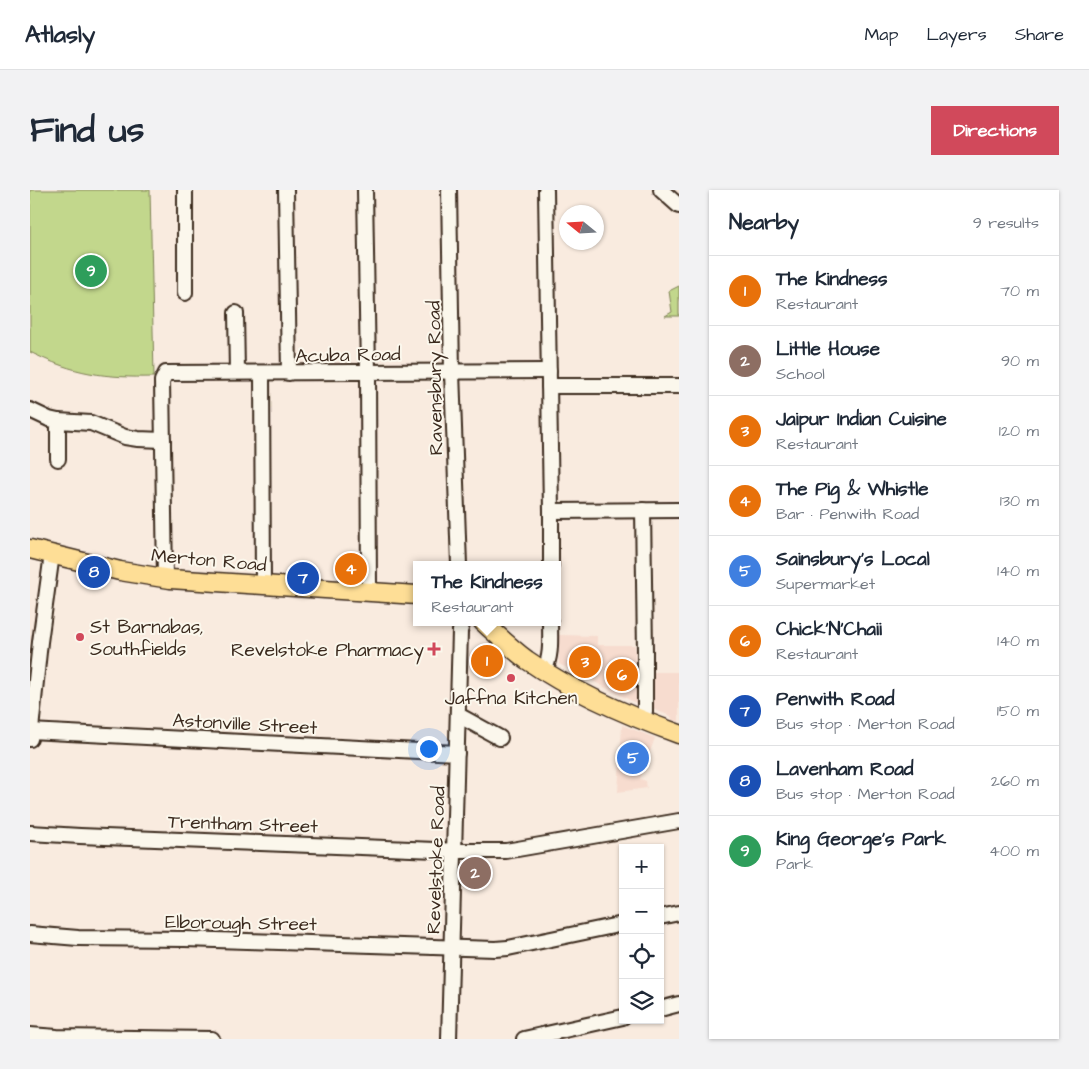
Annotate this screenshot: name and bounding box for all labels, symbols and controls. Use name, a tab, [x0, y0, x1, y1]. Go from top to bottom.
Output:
text: Atlasly	[25, 18, 95, 52]
text: Map	[864, 22, 898, 47]
text: Layers	[926, 22, 987, 47]
text: Share	[1015, 22, 1064, 47]
text: Find us	[30, 106, 144, 155]
button: Directions	[931, 106, 1059, 155]
north arrow	[559, 205, 604, 250]
text: Nearby	[729, 208, 799, 237]
text: 9 results	[973, 212, 1039, 234]
pin: 9	[75, 252, 107, 290]
text: The Kindness	[776, 266, 888, 293]
text: 1	[744, 280, 746, 302]
text: 70 m	[1000, 280, 1039, 302]
text: Restaurant	[776, 293, 858, 315]
street label: Ravensbury Road	[421, 300, 451, 456]
text: Little House	[776, 336, 880, 363]
street label: Acuba Road	[295, 341, 401, 370]
text: 2	[740, 350, 750, 372]
text: 90 m	[1001, 350, 1039, 372]
text: School	[776, 363, 825, 385]
text: Jaipur Indian Cuisine	[776, 406, 947, 433]
text: 3	[741, 420, 749, 442]
text: 120 m	[999, 420, 1039, 442]
text: Restaurant	[776, 433, 858, 455]
text: The Pig & Whistle	[776, 476, 929, 503]
text: 4	[740, 490, 750, 512]
text: 130 m	[1000, 490, 1039, 512]
text: Bar · Penwith Road	[776, 503, 919, 525]
street label: Merton Road	[150, 542, 268, 579]
text: Sainsbury's Local	[776, 546, 930, 573]
pin: 4	[335, 550, 367, 588]
pin: 8	[78, 553, 110, 591]
pin: 7	[287, 559, 319, 597]
text: 5	[739, 560, 751, 582]
text: 140 m	[997, 560, 1039, 582]
popup	[413, 561, 561, 626]
text: The Kindness	[431, 569, 543, 596]
text: Supermarket	[776, 573, 875, 595]
text: Restaurant	[431, 596, 513, 618]
place label: St Barnabas, Southfields	[90, 614, 204, 663]
text: Chick'N'Chaii	[776, 616, 882, 643]
text: 6	[740, 630, 750, 652]
text: 140 m	[997, 630, 1039, 652]
marker: St Barnabas, Southfields	[74, 631, 86, 643]
place label: Revelstoke Pharmacy	[231, 637, 425, 665]
pin: 1	[471, 642, 503, 680]
marker: Revelstoke Pharmacy	[428, 643, 440, 655]
pin: 3	[569, 643, 601, 681]
text: Restaurant	[776, 643, 858, 665]
pin: 6	[606, 656, 638, 694]
marker: Jaffna Kitchen	[505, 672, 517, 684]
place label: Jaffna Kitchen	[445, 685, 577, 712]
text: Penwith Road	[776, 686, 894, 713]
text: 7	[740, 700, 750, 722]
text: 150 m	[997, 700, 1039, 722]
street label: Astonville Street	[172, 707, 318, 742]
text: Bus stop · Merton Road	[776, 713, 955, 735]
your location	[416, 736, 442, 762]
pin: 5	[617, 739, 649, 777]
text: Lavenham Road	[776, 756, 914, 783]
text: 8	[740, 770, 750, 792]
text: 260 m	[991, 770, 1039, 792]
text: Bus stop · Merton Road	[776, 783, 955, 805]
street label: Revelstoke Road	[420, 785, 453, 935]
street label: Trentham Street	[168, 808, 319, 841]
text: King George's Park	[776, 826, 946, 853]
text: 9	[740, 840, 750, 862]
text: 400 m	[989, 840, 1039, 862]
map controls	[619, 844, 664, 1024]
button: +	[619, 844, 664, 889]
text: Park	[776, 853, 813, 875]
pin: 2	[459, 854, 491, 892]
button: −	[619, 889, 664, 934]
street label: Elborough Street	[165, 909, 317, 939]
button: locate	[619, 934, 664, 979]
button: layers	[619, 979, 664, 1024]

